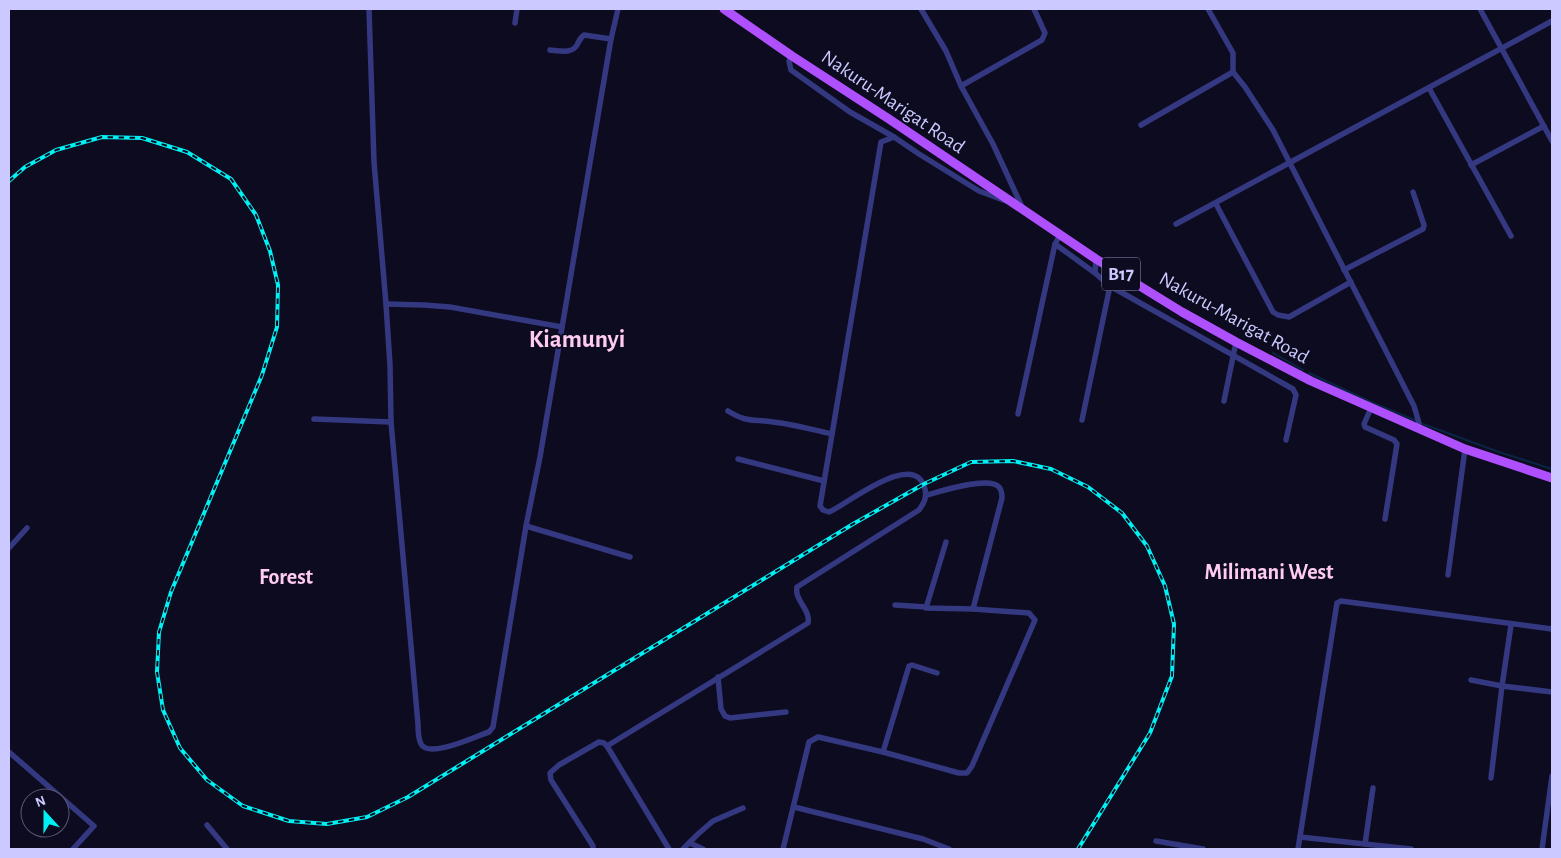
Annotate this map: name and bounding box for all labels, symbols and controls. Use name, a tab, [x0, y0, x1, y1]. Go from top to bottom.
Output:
street label: Nakuru-Marigat Road	[818, 47, 968, 157]
road number: B17	[1102, 258, 1140, 290]
street label: Nakuru-Marigat Road	[1156, 269, 1312, 367]
district label: Kiamunyi	[529, 327, 625, 352]
district label: Milimani West	[1205, 561, 1334, 583]
district label: Forest	[259, 566, 314, 588]
north arrow	[20, 788, 70, 838]
text: N	[34, 794, 48, 810]

